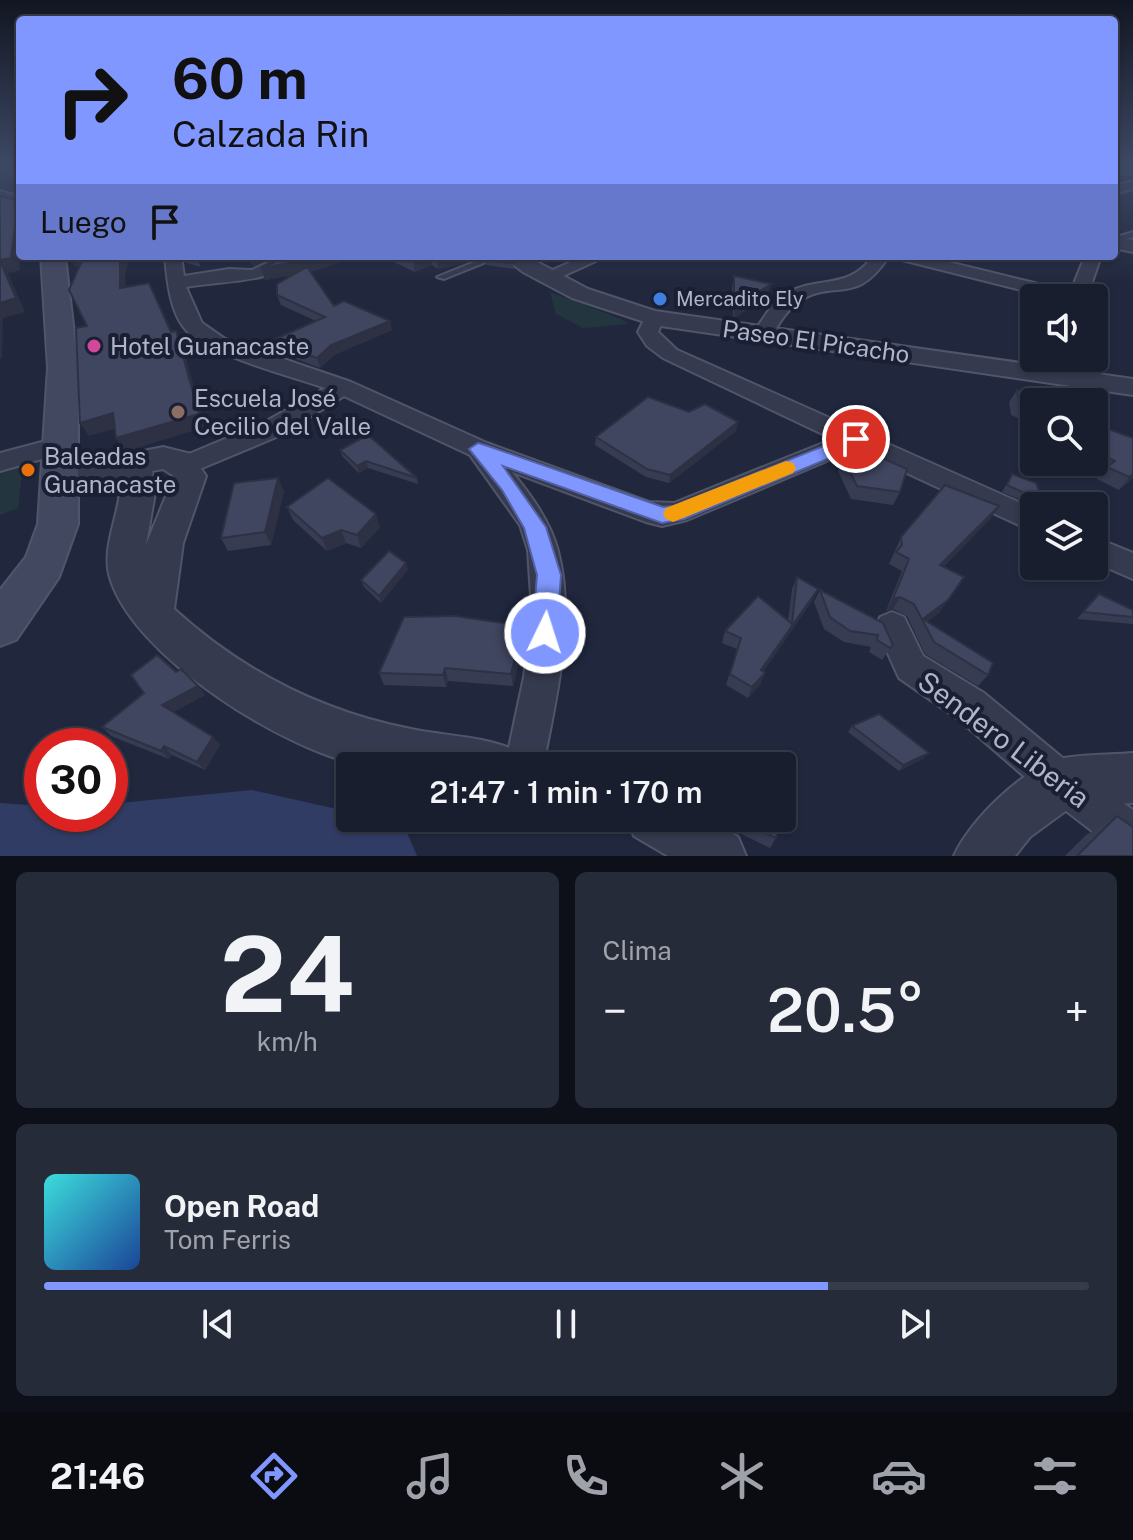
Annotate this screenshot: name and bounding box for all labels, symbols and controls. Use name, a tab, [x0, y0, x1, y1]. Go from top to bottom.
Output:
text: 60 m	[172, 46, 308, 112]
icon: right	[40, 48, 144, 152]
text: Calzada Rin	[172, 113, 369, 155]
icon: arrive	[143, 200, 187, 244]
text: Luego	[40, 204, 127, 240]
map controls	[1020, 284, 1108, 580]
button: sound	[1020, 284, 1108, 372]
place label: Mercadito Ely	[676, 287, 804, 311]
marker: Mercadito Ely	[651, 290, 669, 308]
street label: Paseo El Picacho	[721, 314, 911, 368]
place label: Hotel Guanacaste	[110, 332, 309, 360]
marker: Hotel Guanacaste	[85, 337, 103, 355]
place label: Escuela José Cecilio del Valle	[194, 384, 371, 440]
button: search	[1020, 388, 1108, 476]
marker: Escuela José Cecilio del Valle	[169, 403, 187, 421]
pin	[822, 405, 890, 473]
icon: arrive	[834, 417, 878, 461]
place label: Baleadas Guanacaste	[44, 442, 176, 498]
marker: Baleadas Guanacaste	[19, 461, 37, 479]
button: layers	[1020, 492, 1108, 580]
position arrow	[503, 591, 587, 675]
street label: Sendero Liberia	[912, 664, 1096, 814]
speed limit sign: 30	[24, 728, 128, 832]
text: 21:47 · 1 min · 170 m	[430, 774, 703, 810]
text: 24	[220, 913, 354, 1035]
text: Clima	[603, 935, 672, 966]
text: 20.5°	[767, 975, 924, 1046]
text: −	[603, 985, 627, 1037]
text: +	[1065, 985, 1089, 1037]
text: km/h	[257, 1026, 318, 1057]
text: Open Road	[164, 1188, 319, 1224]
text: Tom Ferris	[164, 1224, 291, 1255]
icon: previous	[196, 1302, 240, 1346]
icon: pause	[544, 1302, 588, 1346]
icon: next	[893, 1302, 937, 1346]
icon: directions	[246, 1448, 302, 1504]
icon: music	[402, 1448, 458, 1504]
icon: phone	[558, 1448, 614, 1504]
icon: climate	[714, 1448, 770, 1504]
icon: car	[871, 1448, 927, 1504]
icon: filters	[1027, 1448, 1083, 1504]
text: 21:46	[50, 1455, 145, 1497]

